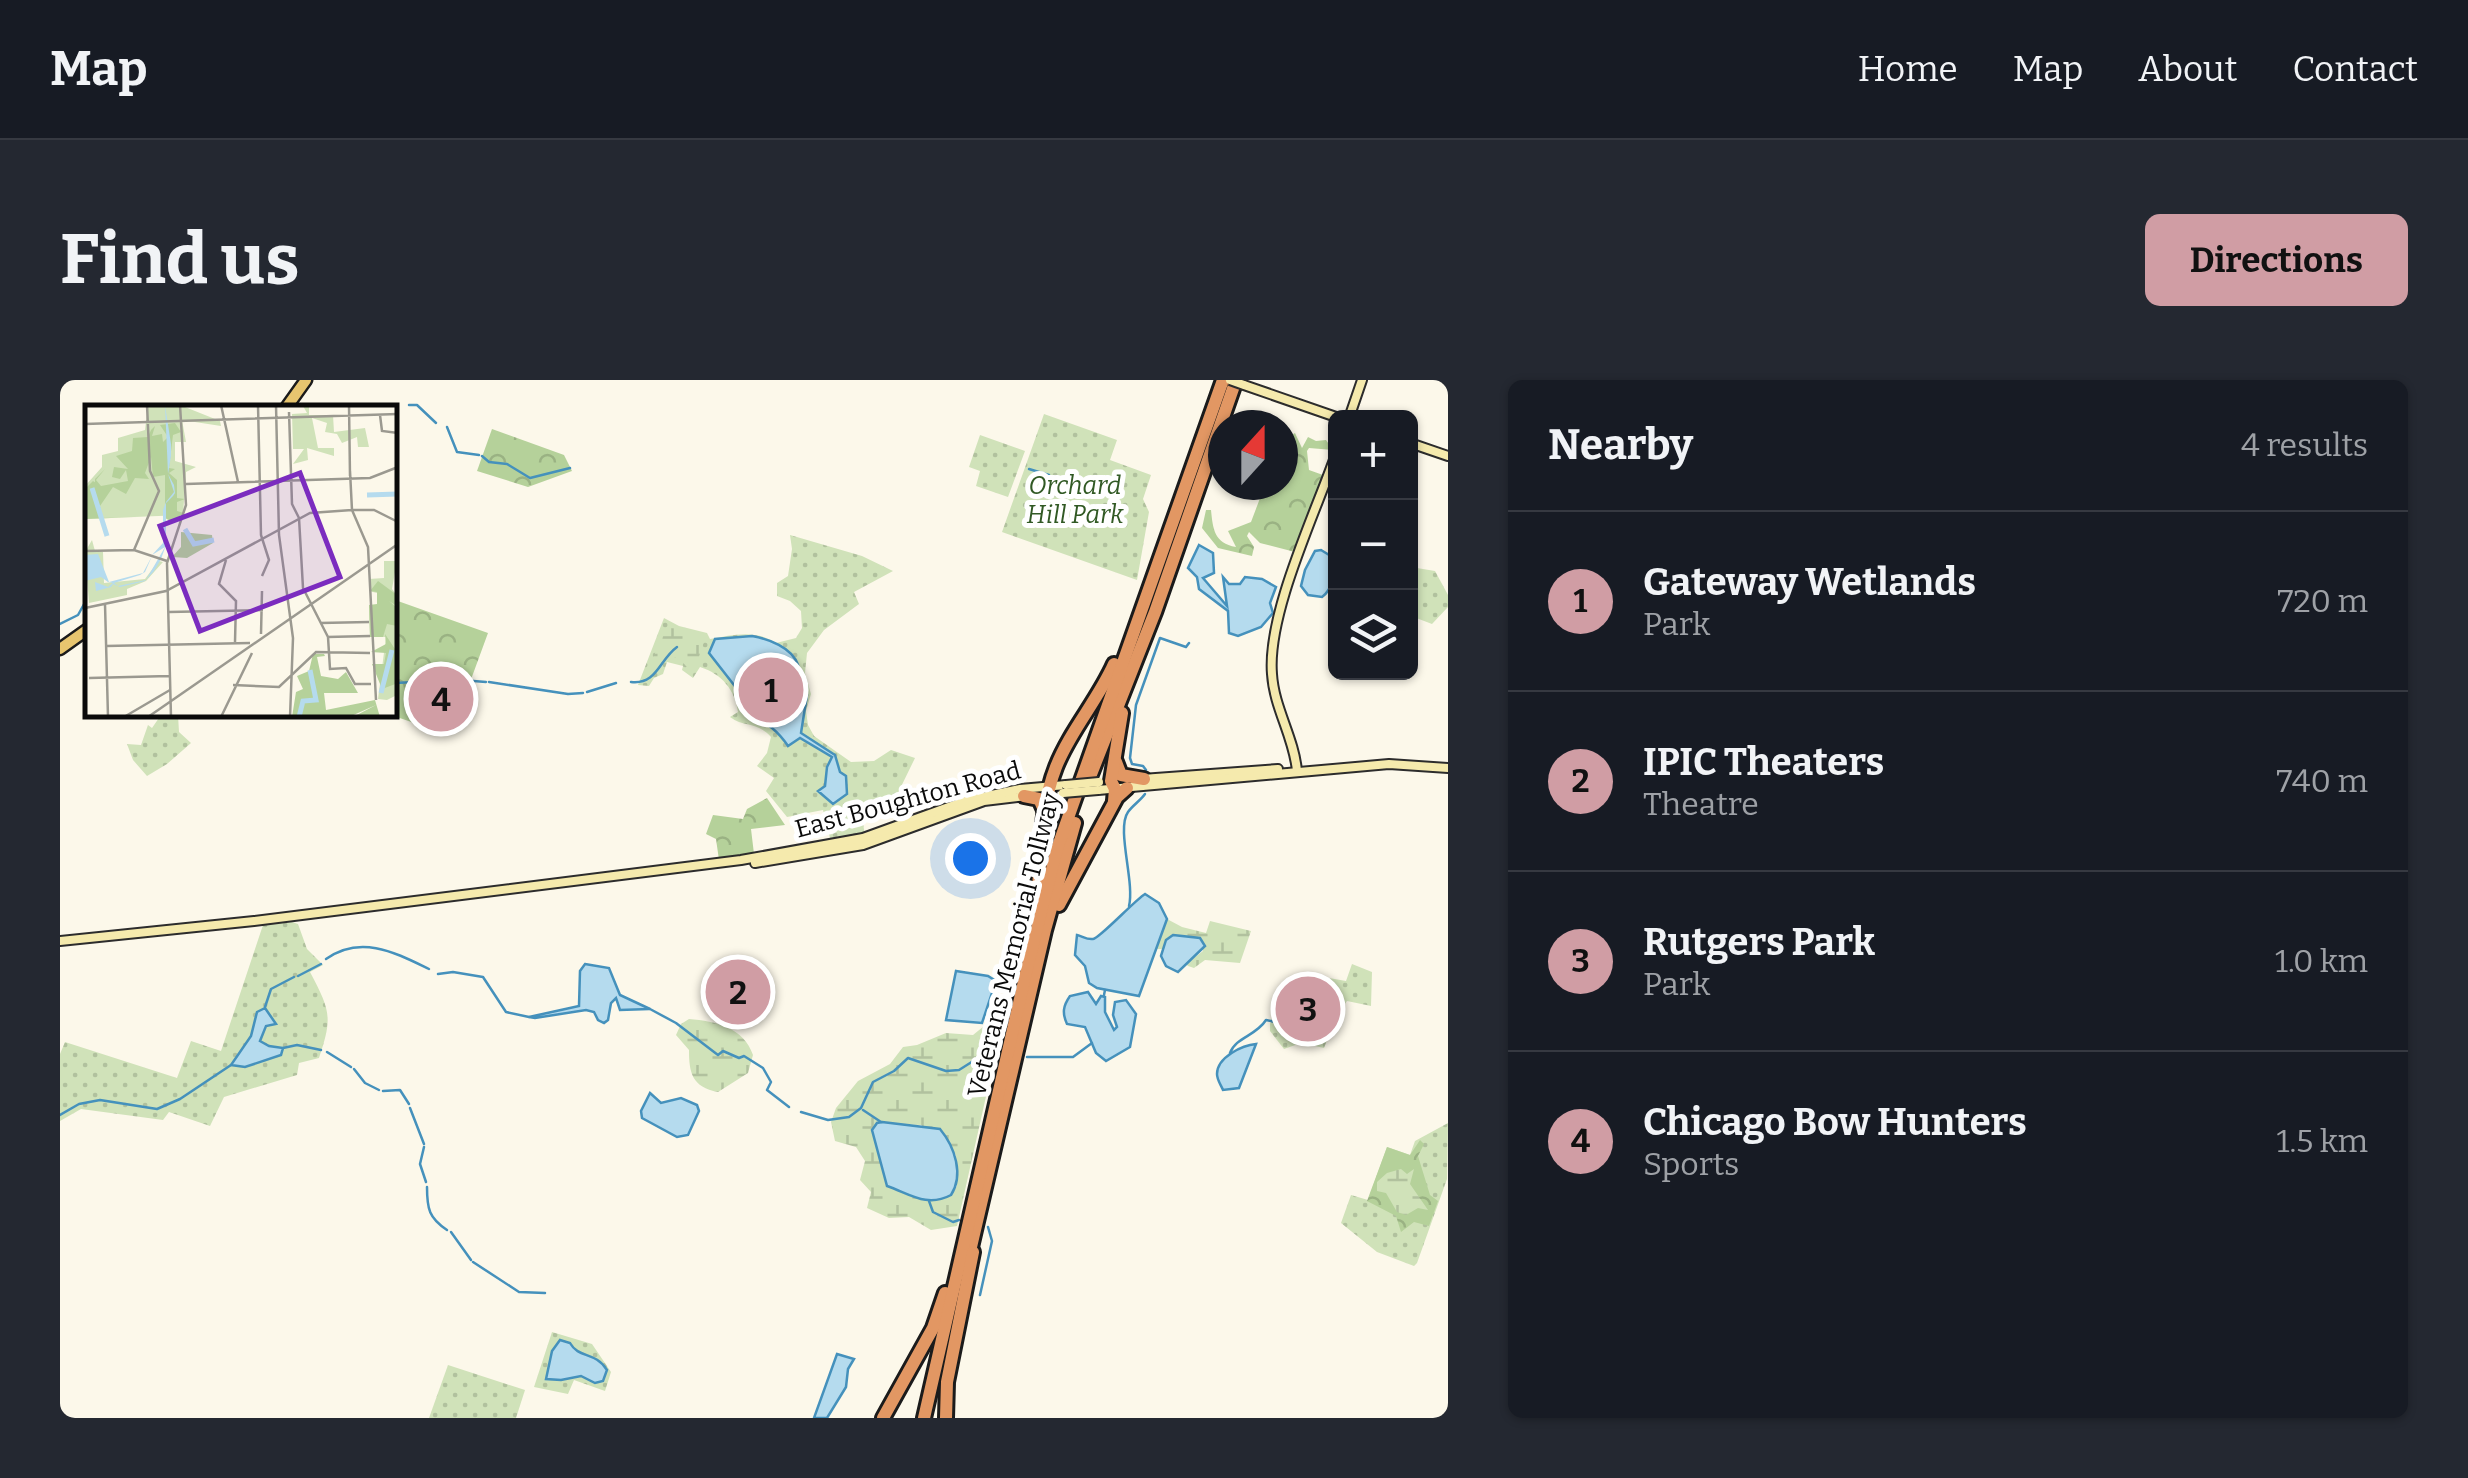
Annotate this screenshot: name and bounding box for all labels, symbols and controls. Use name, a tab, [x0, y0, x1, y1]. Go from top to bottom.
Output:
text: Map	[50, 40, 147, 98]
text: Home	[1858, 48, 1958, 90]
text: Map	[2013, 48, 2083, 90]
text: About	[2138, 48, 2237, 90]
text: Contact	[2292, 48, 2418, 90]
button: Directions	[2145, 214, 2408, 306]
text: Find us	[60, 218, 300, 302]
inset map	[85, 405, 398, 718]
north arrow	[1208, 410, 1298, 500]
map controls	[1328, 410, 1418, 680]
button: +	[1328, 410, 1418, 500]
text: Nearby	[1548, 420, 1693, 470]
text: 4 results	[2241, 426, 2368, 464]
park label: Orchard Hill Park	[1026, 471, 1124, 530]
button: −	[1328, 500, 1418, 590]
text: Gateway Wetlands	[1643, 559, 1976, 605]
text: 1	[1574, 582, 1587, 620]
text: 720 m	[2277, 582, 2368, 620]
button: layers	[1328, 590, 1418, 680]
text: Park	[1643, 605, 1710, 643]
pin: 1	[738, 652, 804, 728]
pin: 4	[408, 662, 474, 736]
text: IPIC Theaters	[1643, 739, 1884, 785]
street label: East Boughton Road	[792, 755, 1024, 845]
text: 2	[1571, 762, 1590, 800]
text: 740 m	[2276, 762, 2368, 800]
text: Theatre	[1643, 785, 1759, 823]
street label: Veterans Memorial Tollway	[962, 789, 1067, 1101]
your location	[945, 833, 996, 884]
text: Rutgers Park	[1643, 919, 1875, 965]
text: 3	[1571, 942, 1590, 980]
text: 1.0 km	[2275, 942, 2368, 980]
pin: 2	[706, 954, 770, 1030]
text: Park	[1643, 965, 1710, 1003]
pin: 3	[1276, 972, 1340, 1046]
text: Chicago Bow Hunters	[1643, 1099, 2027, 1145]
text: 4	[1571, 1122, 1590, 1160]
text: 1.5 km	[2277, 1122, 2368, 1160]
text: Sports	[1643, 1145, 1739, 1183]

